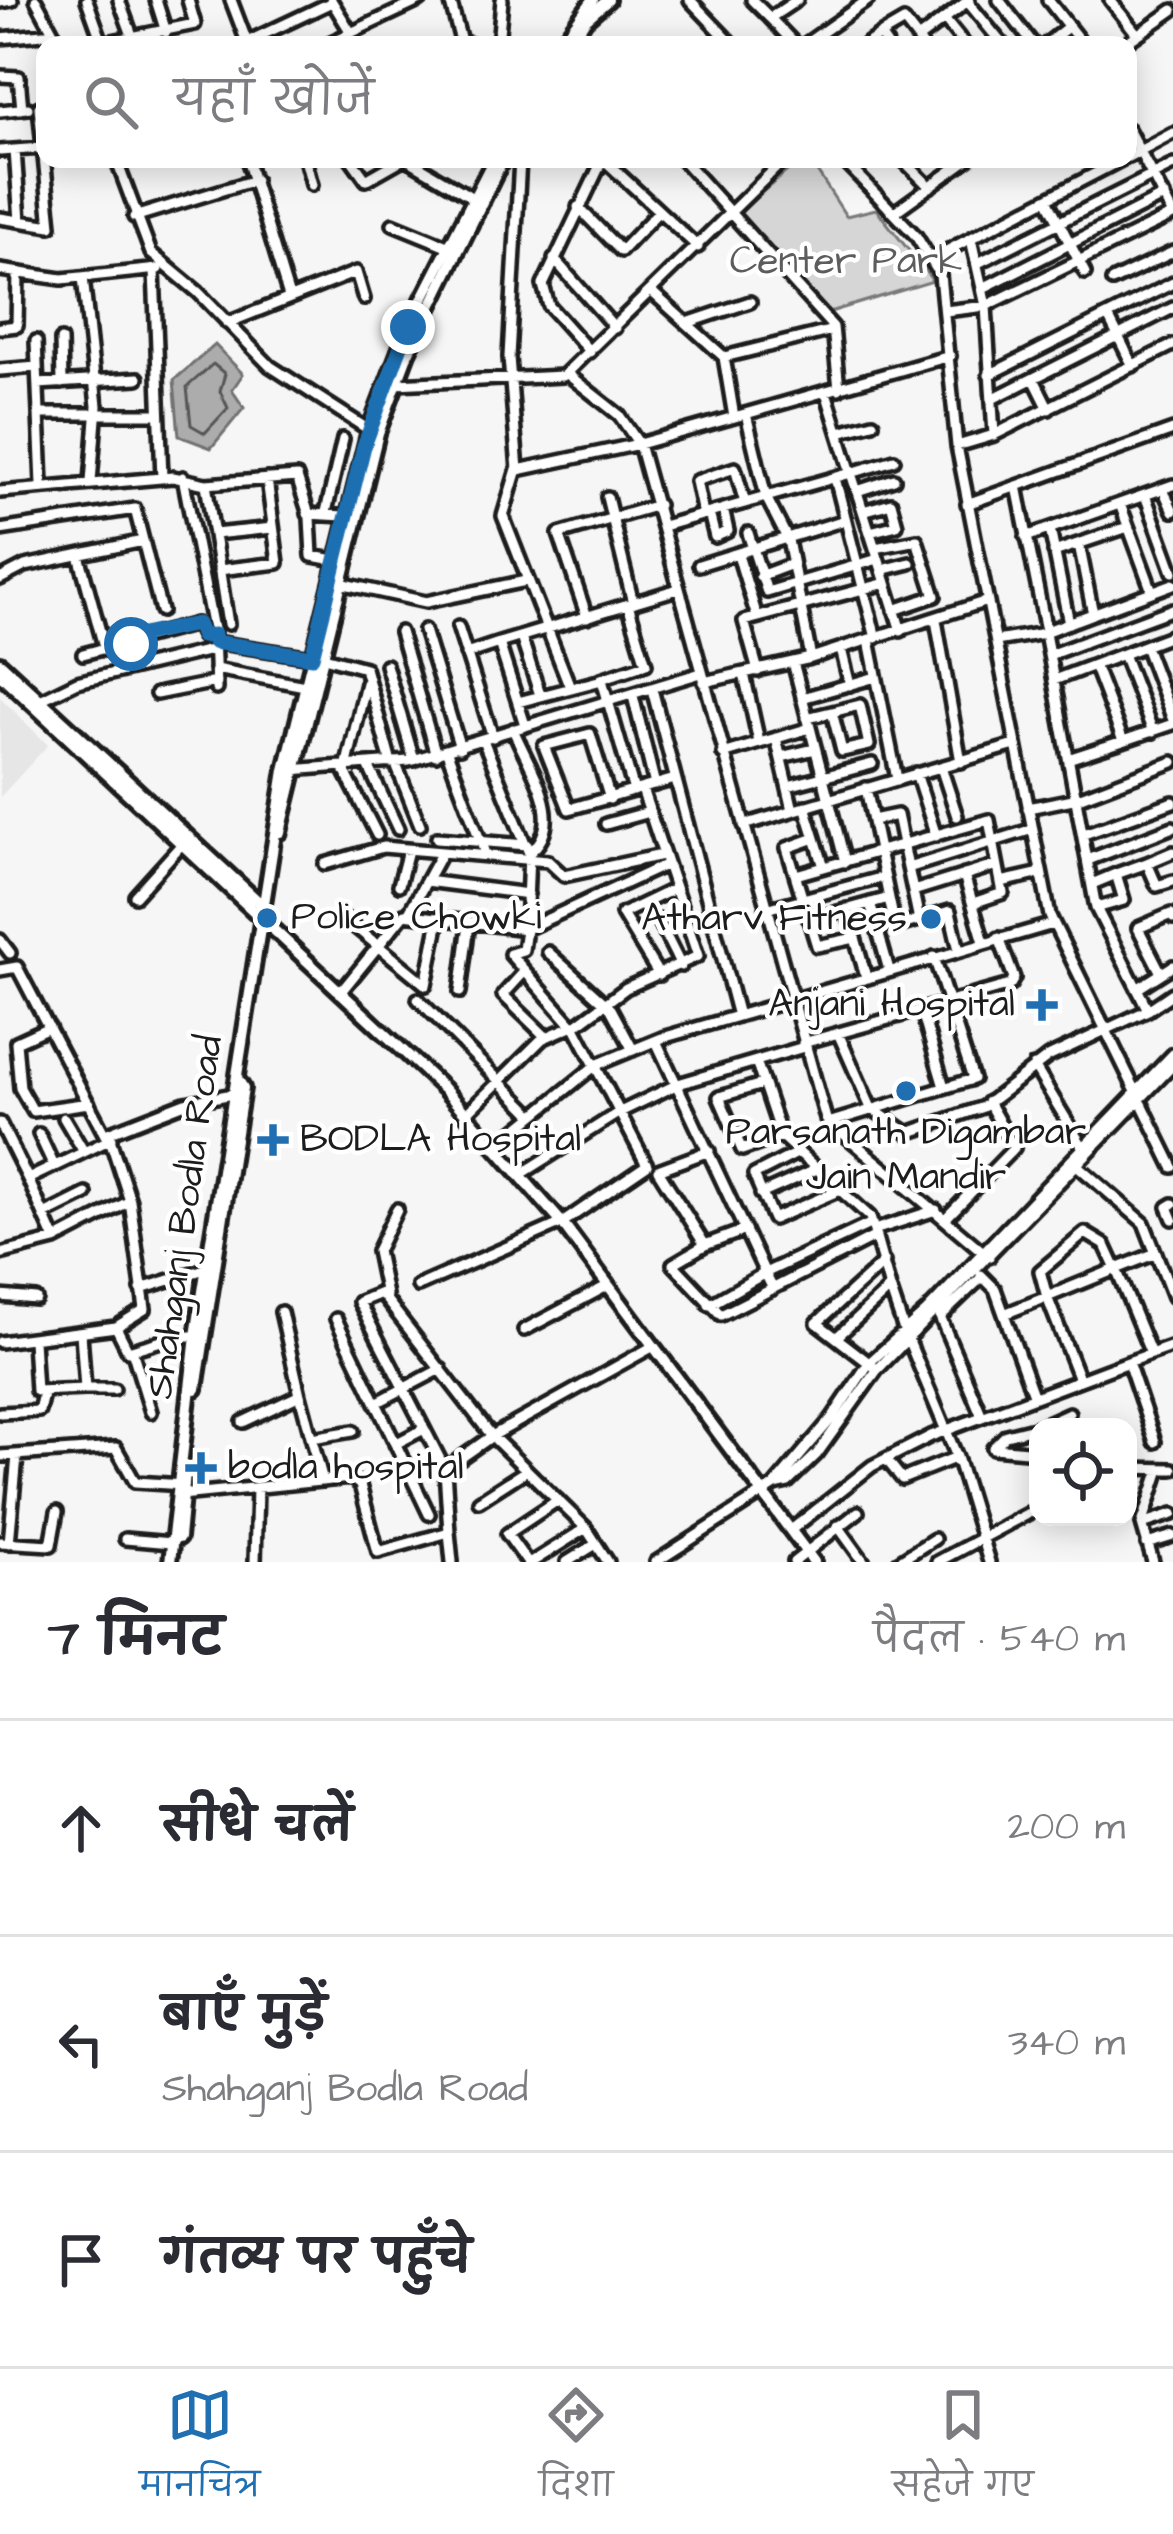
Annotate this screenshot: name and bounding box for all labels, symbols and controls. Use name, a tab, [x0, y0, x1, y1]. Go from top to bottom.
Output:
search box	[36, 36, 1137, 168]
icon: search	[78, 69, 144, 135]
text: यहाँ खोजें	[174, 70, 374, 132]
park label: Center Park	[730, 235, 962, 289]
route end	[381, 300, 435, 354]
route start	[104, 617, 158, 671]
place label: Police Chowki	[291, 891, 542, 945]
place label: Atharv Fitness	[641, 892, 907, 946]
marker: Police Chowki	[254, 905, 280, 931]
marker: Atharv Fitness	[918, 906, 944, 932]
place label: Anjani Hospital	[768, 978, 1015, 1032]
marker: Anjani Hospital	[1026, 989, 1058, 1021]
street label: Shahganj Bodla Road	[133, 1032, 237, 1402]
marker: Parsanath Digambar Jain Mandir	[893, 1078, 919, 1104]
place label: Parsanath Digambar Jain Mandir	[726, 1106, 1086, 1205]
place label: BODLA Hospital	[300, 1113, 581, 1167]
marker: BODLA Hospital	[257, 1124, 289, 1156]
map controls	[1029, 1418, 1137, 1526]
button: locate	[1029, 1418, 1137, 1526]
place label: bodla hospital	[228, 1441, 464, 1495]
marker: bodla hospital	[185, 1452, 217, 1484]
text: 7 मिनट	[48, 1604, 224, 1675]
text: पैदल · 540 m	[873, 1613, 1125, 1667]
icon: ahead	[48, 1795, 114, 1861]
text: सीधे चलें	[162, 1796, 353, 1858]
text: 200 m	[1008, 1801, 1125, 1855]
text: बाएँ मुड़ें	[162, 1985, 327, 2047]
icon: left	[48, 2011, 114, 2077]
text: 340 m	[1008, 2017, 1125, 2071]
text: Shahganj Bodla Road	[162, 2063, 528, 2117]
icon: arrive	[48, 2227, 114, 2293]
text: गंतव्य पर पहुँचे	[162, 2228, 472, 2290]
tab: मानचित्र	[139, 2382, 260, 2521]
tab: दिशा	[539, 2382, 614, 2521]
tab: सहेजे गए	[892, 2382, 1034, 2521]

